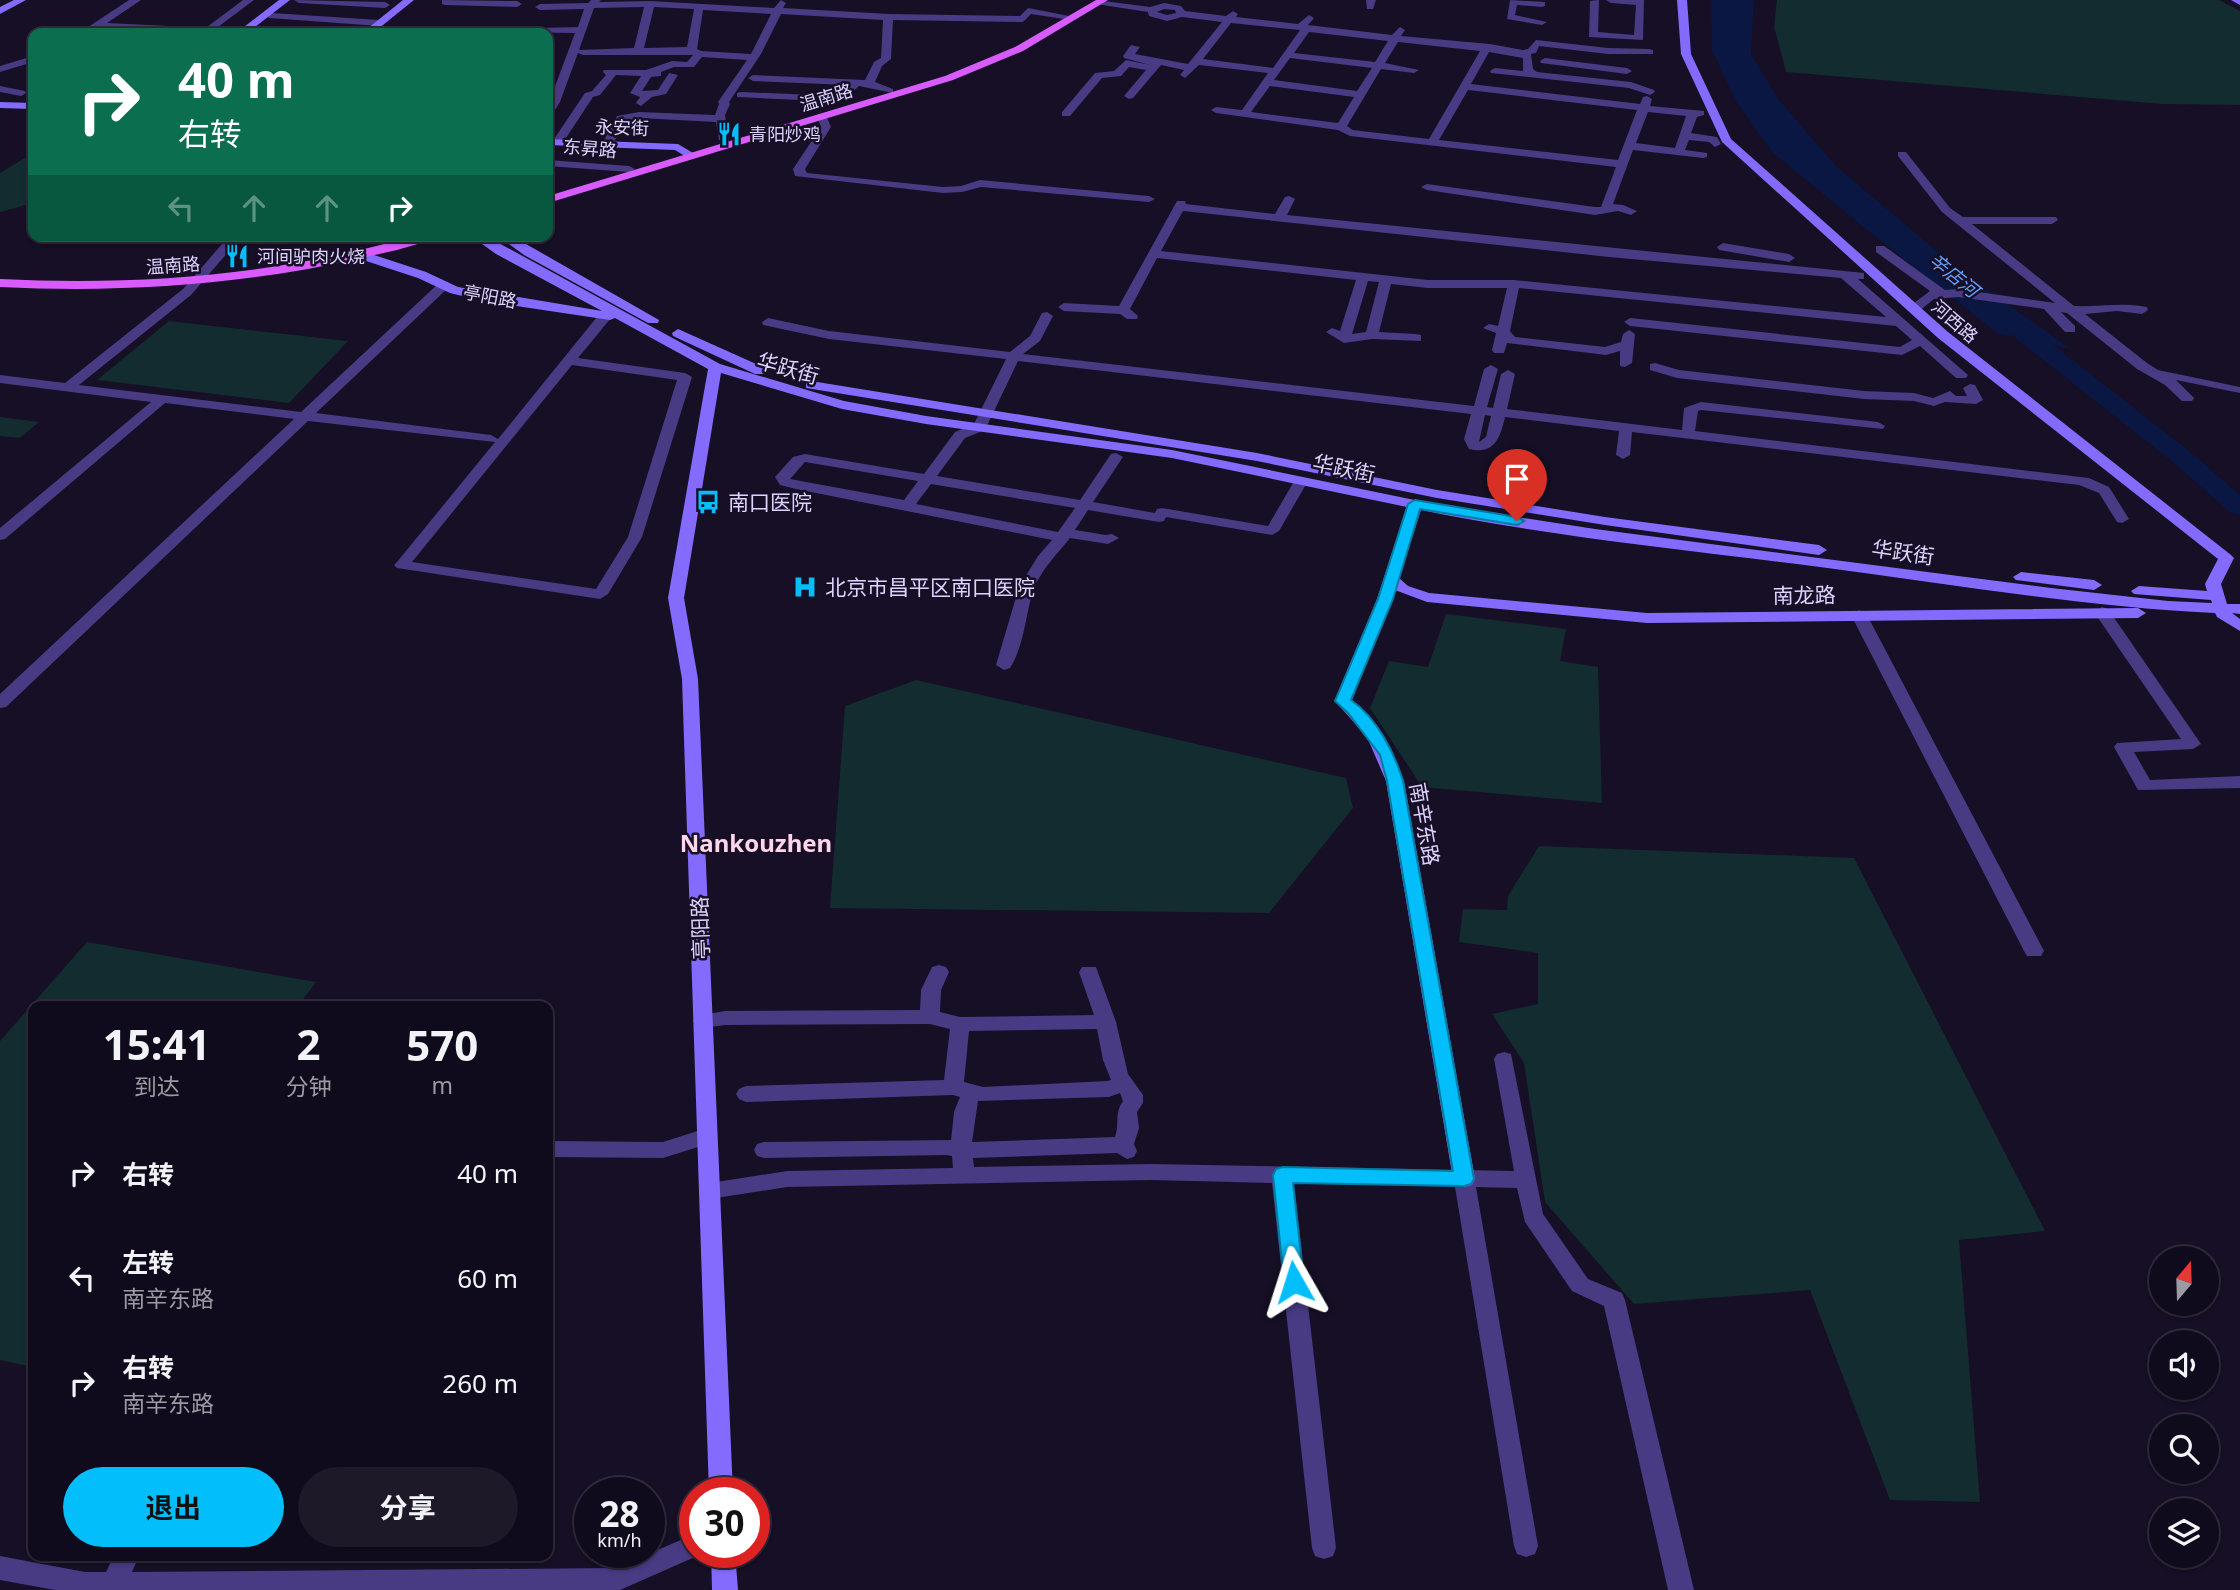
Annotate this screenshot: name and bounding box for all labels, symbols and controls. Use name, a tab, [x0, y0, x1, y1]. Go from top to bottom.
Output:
text: 40 m	[178, 46, 295, 112]
icon: right	[63, 56, 154, 147]
street label: 温南路	[797, 78, 855, 116]
text: 右转	[178, 112, 242, 155]
street label: 永安街	[595, 114, 649, 140]
restaurant icon: 青阳炒鸡	[715, 120, 743, 148]
place label: 青阳炒鸡	[749, 122, 821, 146]
street label: 东昇路	[562, 134, 618, 162]
icon: left	[162, 189, 200, 227]
icon: ahead	[235, 189, 273, 227]
icon: ahead	[308, 189, 346, 227]
icon: right	[381, 189, 419, 227]
restaurant icon: 河间驴肉火烧	[223, 242, 251, 270]
place label: 河间驴肉火烧	[257, 244, 365, 268]
water label: 辛店河	[1924, 247, 1987, 306]
street label: 温南路	[145, 251, 201, 279]
street label: 亭阳路	[461, 279, 519, 313]
street label: 河西路	[1927, 294, 1983, 348]
street label: 华跃街	[754, 346, 822, 390]
street label: 华跃街	[1310, 448, 1378, 488]
pin	[1487, 449, 1547, 521]
icon: arrive	[1498, 460, 1536, 498]
bus stop icon: 南口医院	[694, 488, 722, 516]
place label: 南口医院	[728, 488, 812, 516]
street label: 华跃街	[1870, 534, 1936, 570]
hospital icon: 北京市昌平区南口医院	[791, 573, 819, 601]
place label: 北京市昌平区南口医院	[825, 573, 1035, 601]
street label: 南龙路	[1772, 580, 1836, 610]
street label: 南辛东路	[1404, 780, 1446, 868]
district label: Nankouzhen	[680, 826, 832, 859]
street label: 亭阳路	[685, 896, 715, 960]
text: 15:41	[103, 1015, 211, 1072]
text: 2	[296, 1015, 320, 1072]
text: 570	[406, 1016, 478, 1073]
text: m	[431, 1069, 453, 1101]
text: 到达	[134, 1070, 180, 1102]
text: 分钟	[285, 1070, 331, 1102]
icon: right	[63, 1154, 101, 1192]
text: 40 m	[457, 1155, 518, 1191]
text: 右转	[122, 1156, 174, 1192]
text: 左转	[122, 1244, 174, 1280]
position arrow	[1257, 1245, 1331, 1319]
north arrow	[2149, 1246, 2219, 1316]
map controls	[2149, 1246, 2219, 1568]
icon: left	[63, 1259, 101, 1297]
text: 60 m	[457, 1260, 518, 1296]
text: 南辛东路	[122, 1282, 214, 1314]
button: sound	[2149, 1330, 2219, 1400]
text: 右转	[122, 1349, 174, 1385]
icon: right	[63, 1364, 101, 1402]
text: 260 m	[442, 1365, 518, 1401]
text: 南辛东路	[122, 1387, 214, 1419]
button: search	[2149, 1414, 2219, 1484]
button: 退出	[63, 1467, 284, 1547]
button: 分享	[298, 1467, 518, 1547]
speed limit sign: 30	[679, 1477, 770, 1568]
text: 28	[599, 1490, 640, 1537]
button: layers	[2149, 1498, 2219, 1568]
text: km/h	[597, 1528, 642, 1552]

